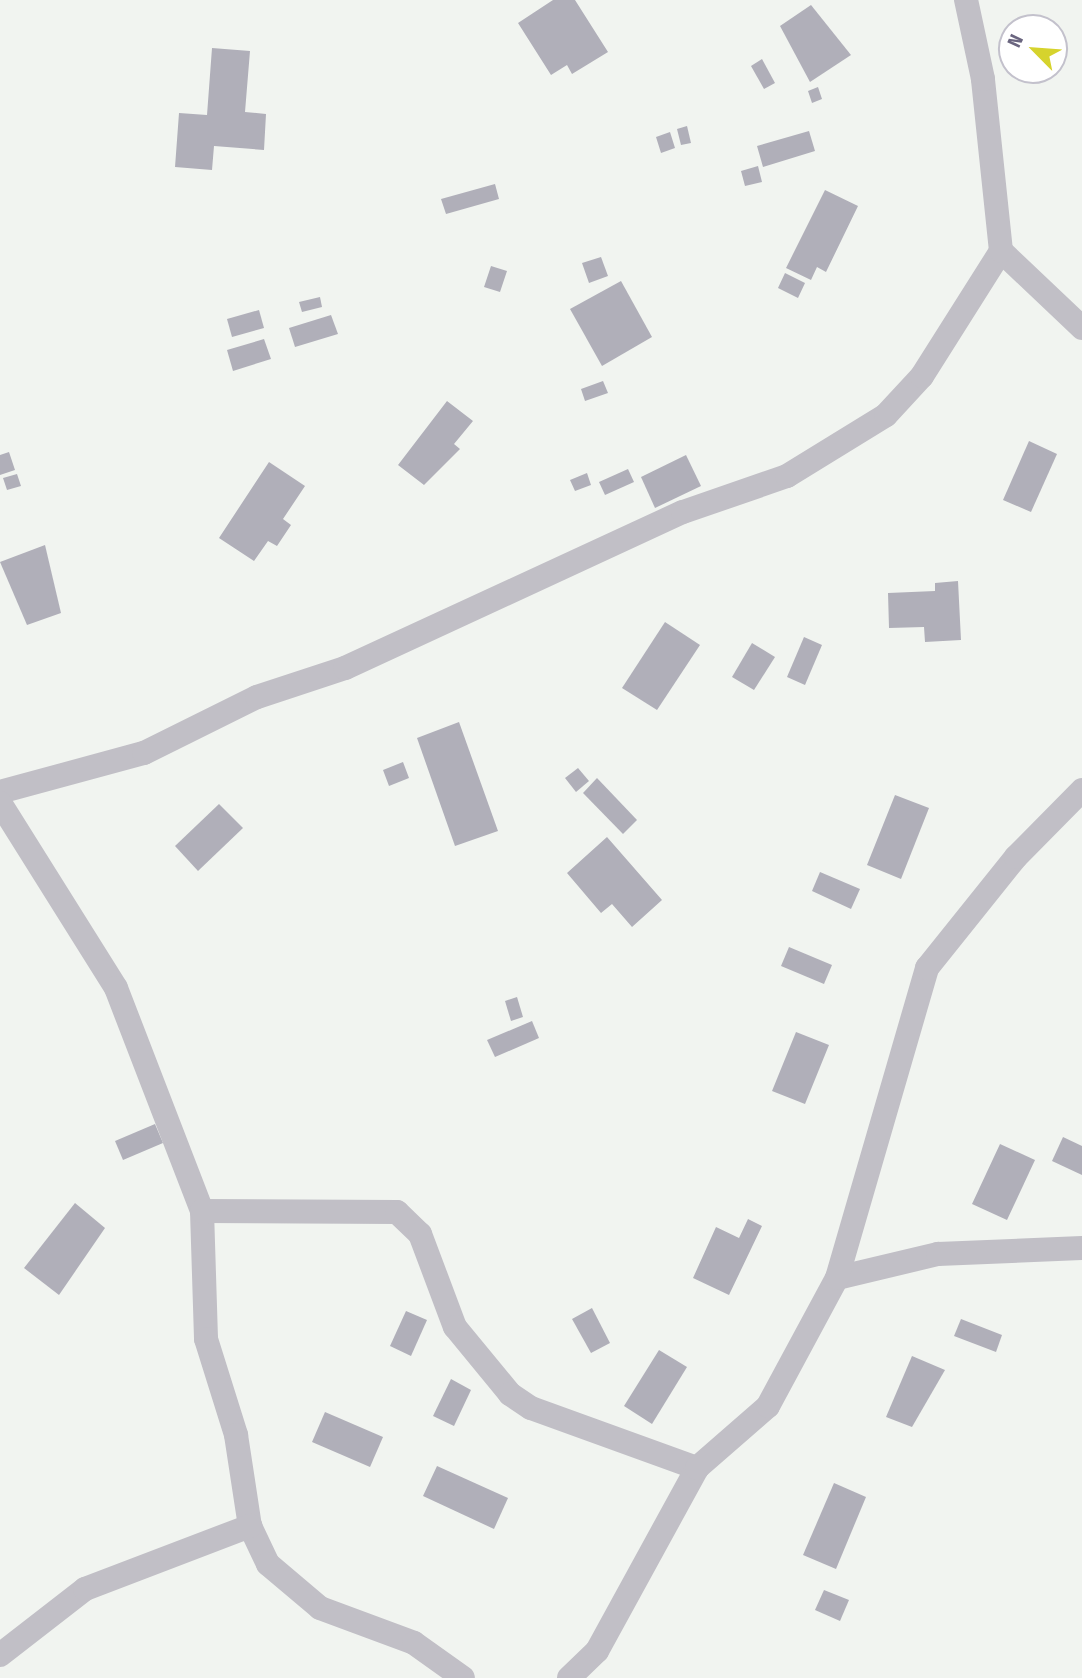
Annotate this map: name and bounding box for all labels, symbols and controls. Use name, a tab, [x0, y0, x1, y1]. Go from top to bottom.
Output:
north arrow	[998, 14, 1068, 84]
text: N	[1002, 31, 1028, 51]

